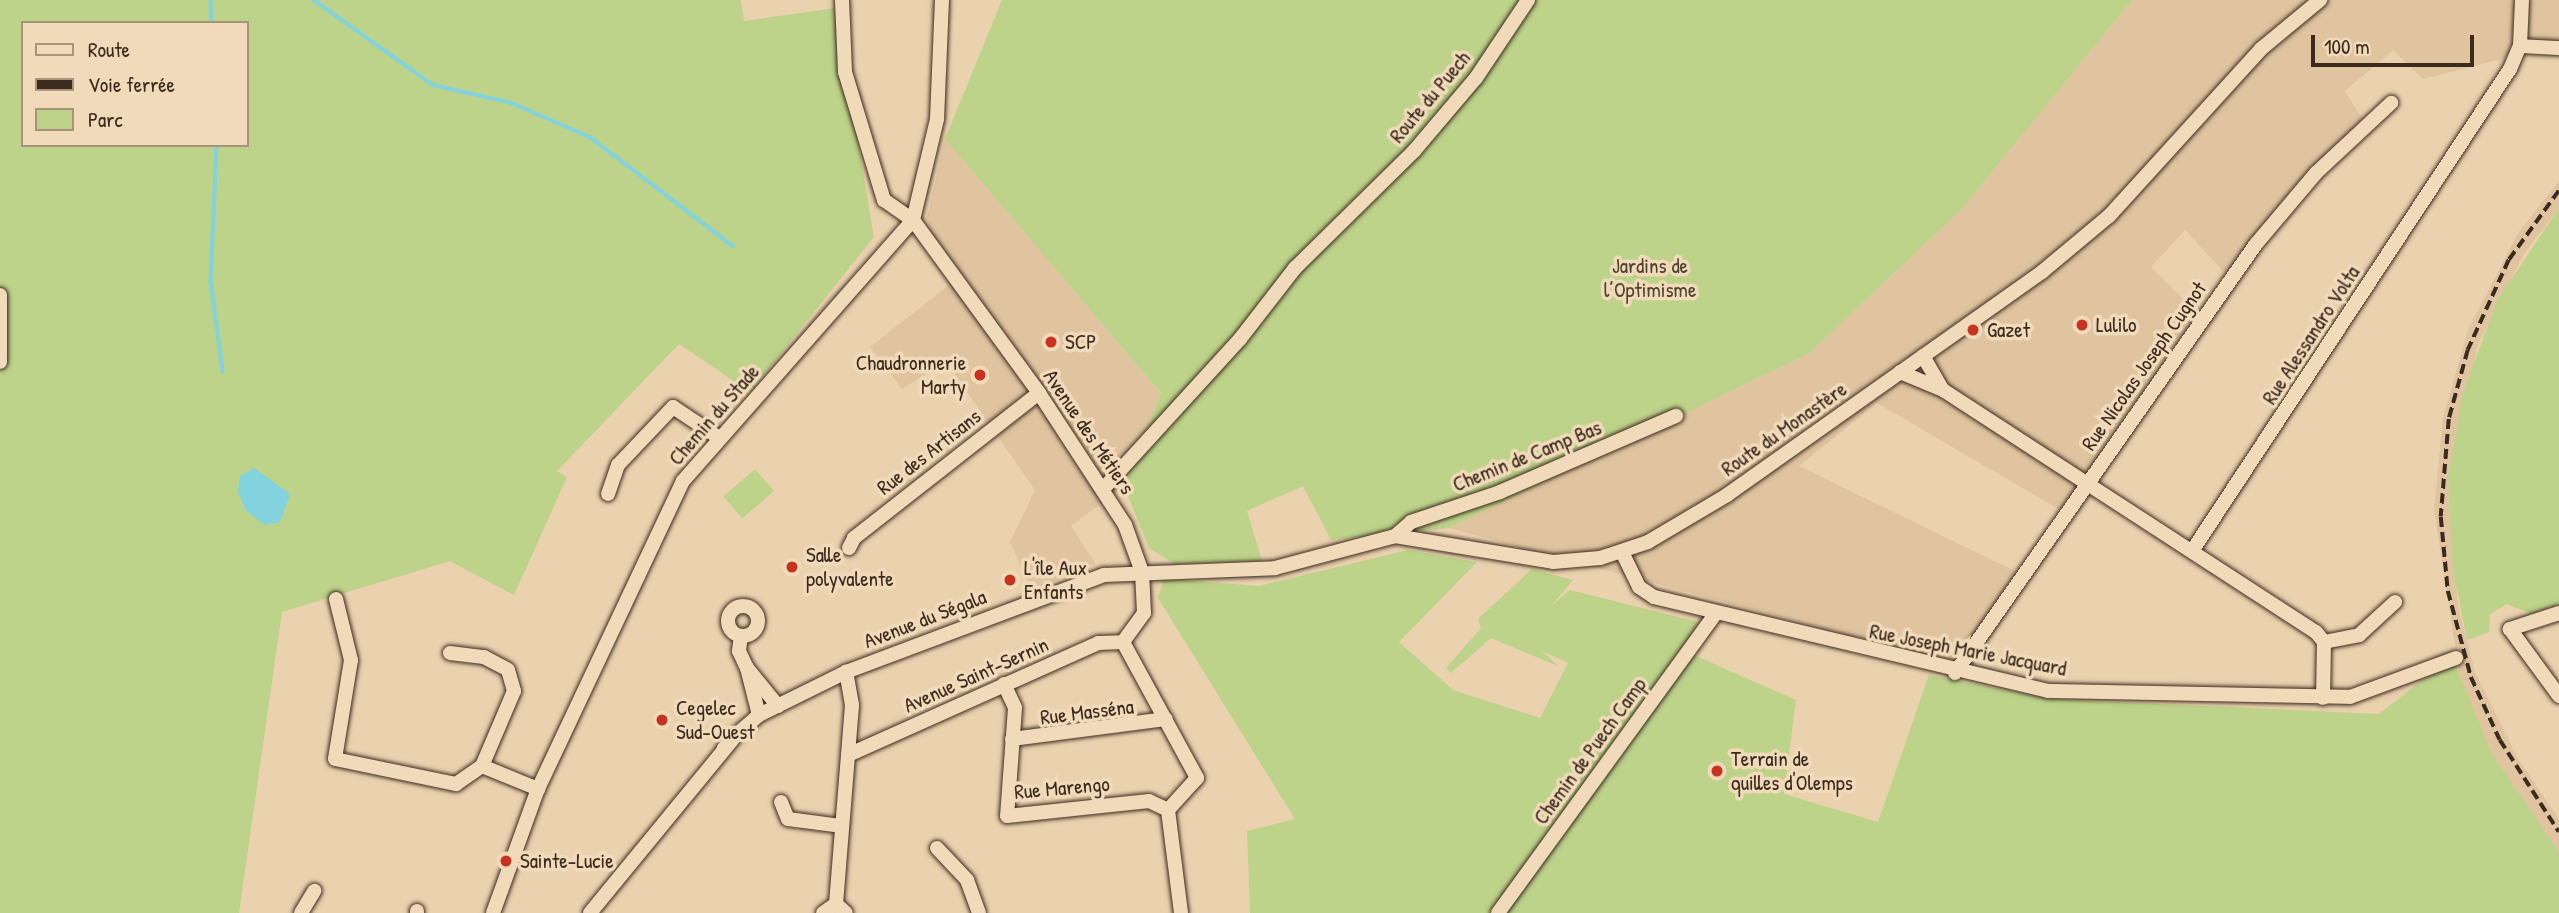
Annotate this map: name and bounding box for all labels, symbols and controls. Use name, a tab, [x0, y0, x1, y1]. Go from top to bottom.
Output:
legend	[21, 21, 248, 147]
scale bar	[2314, 21, 2477, 65]
text: 100 m	[2324, 32, 2370, 61]
text: Route	[88, 35, 130, 64]
street label: Route du Puech	[1384, 46, 1476, 148]
text: Voie ferrée	[88, 70, 175, 99]
text: Parc	[88, 105, 123, 134]
park label: Jardins de l’Optimisme	[1604, 253, 1696, 303]
street label: Rue Alessandro Volta	[2257, 261, 2365, 409]
street label: Rue Nicolas Joseph Cugnot	[2076, 277, 2212, 455]
place label: Lulilo	[2096, 312, 2137, 338]
place label: Gazet	[1987, 317, 2030, 343]
marker: Lulilo	[2074, 317, 2090, 333]
marker: Gazet	[1965, 322, 1981, 338]
place label: SCP	[1065, 329, 1096, 355]
marker: SCP	[1043, 334, 1059, 350]
place label: Chaudronnerie Marty	[856, 350, 966, 400]
street label: Chemin du Stade	[663, 360, 765, 470]
street label: Avenue des Métiers	[1038, 365, 1140, 499]
marker: Chaudronnerie Marty	[972, 367, 988, 383]
street label: Route du Monastère	[1717, 377, 1851, 481]
street label: Rue des Artisans	[872, 404, 986, 500]
street label: Chemin de Camp Bas	[1449, 415, 1605, 497]
place label: Salle polyvalente	[806, 542, 894, 592]
place label: L'île Aux Enfants	[1024, 555, 1087, 605]
marker: Salle polyvalente	[784, 559, 800, 575]
marker: L'île Aux Enfants	[1002, 572, 1018, 588]
street label: Avenue du Ségala	[860, 584, 990, 654]
street label: Rue Joseph Marie Jacquard	[1867, 619, 2069, 681]
street label: Avenue Saint-Sernin	[900, 632, 1052, 718]
street label: Chemin de Puech Camp	[1528, 673, 1652, 829]
street label: Rue Masséna	[1039, 694, 1135, 730]
place label: Cegelec Sud-Ouest	[676, 695, 754, 745]
marker: Cegelec Sud-Ouest	[654, 712, 670, 728]
place label: Terrain de quilles d'Olemps	[1731, 746, 1853, 796]
marker: Terrain de quilles d'Olemps	[1709, 763, 1725, 779]
street label: Rue Marengo	[1013, 771, 1111, 805]
place label: Sainte-Lucie	[520, 848, 614, 874]
marker: Sainte-Lucie	[498, 853, 514, 869]

